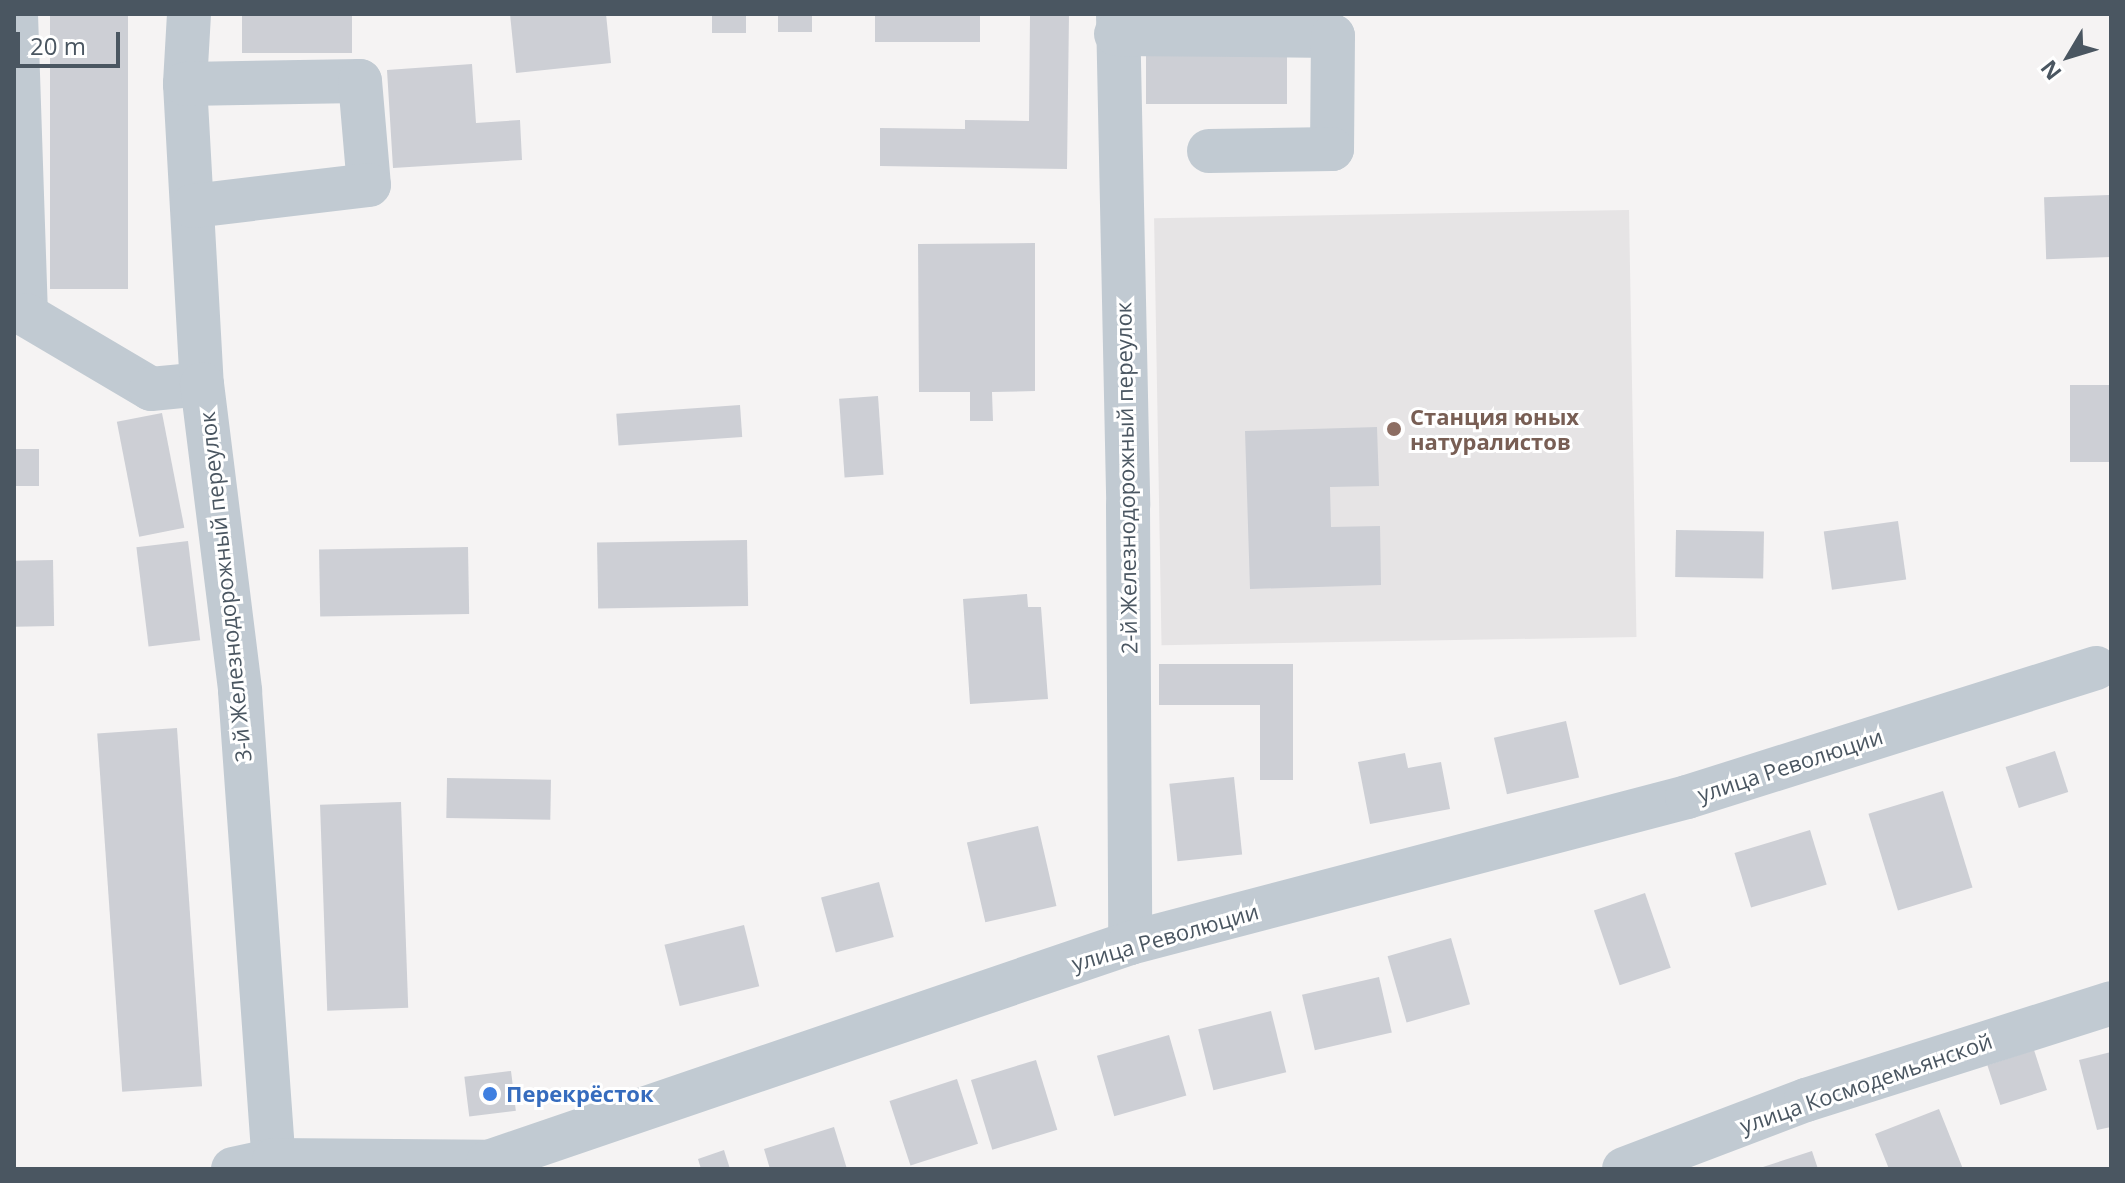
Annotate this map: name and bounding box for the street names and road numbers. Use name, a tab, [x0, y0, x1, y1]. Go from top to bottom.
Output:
street label: 2-й Железнодорожный переулок	[1110, 302, 1142, 654]
street label: 3-й Железнодорожный переулок	[193, 410, 257, 764]
street label: улица Революции	[1694, 723, 1886, 807]
street label: улица Революции	[1068, 898, 1262, 976]
street label: улица Космодемьянской	[1736, 1027, 1996, 1139]

